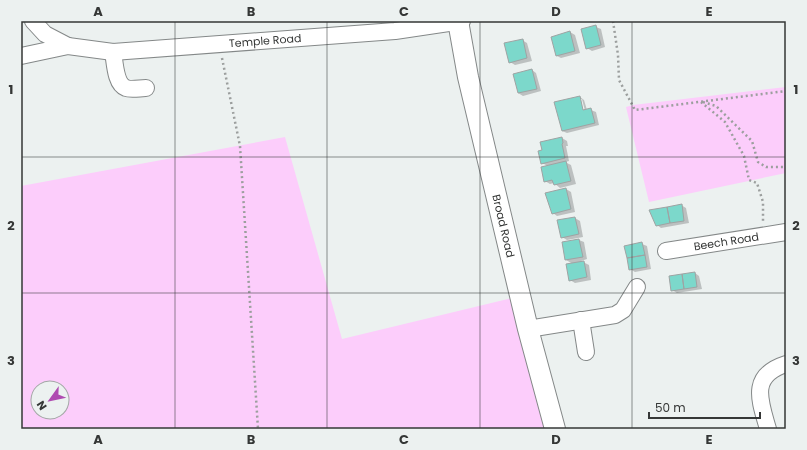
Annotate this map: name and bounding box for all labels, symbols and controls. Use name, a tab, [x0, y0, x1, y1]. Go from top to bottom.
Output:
text: A	[93, 2, 103, 21]
text: B	[247, 2, 256, 21]
text: C	[399, 2, 409, 21]
text: D	[551, 2, 561, 21]
text: E	[705, 2, 713, 21]
street label: Temple Road	[228, 30, 302, 51]
text: 1	[9, 80, 13, 99]
text: 1	[794, 80, 798, 99]
street label: Broad Road	[488, 193, 519, 259]
text: 2	[7, 216, 15, 235]
text: 2	[792, 216, 800, 235]
street label: Beech Road	[693, 228, 760, 254]
text: 3	[7, 351, 15, 370]
text: 3	[792, 351, 800, 370]
north arrow	[30, 380, 70, 420]
scale bar	[649, 394, 760, 420]
text: N	[33, 398, 51, 413]
text: 50 m	[655, 399, 686, 416]
text: A	[93, 430, 103, 449]
text: B	[247, 430, 256, 449]
text: C	[399, 430, 409, 449]
text: D	[551, 430, 561, 449]
text: E	[705, 430, 713, 449]

